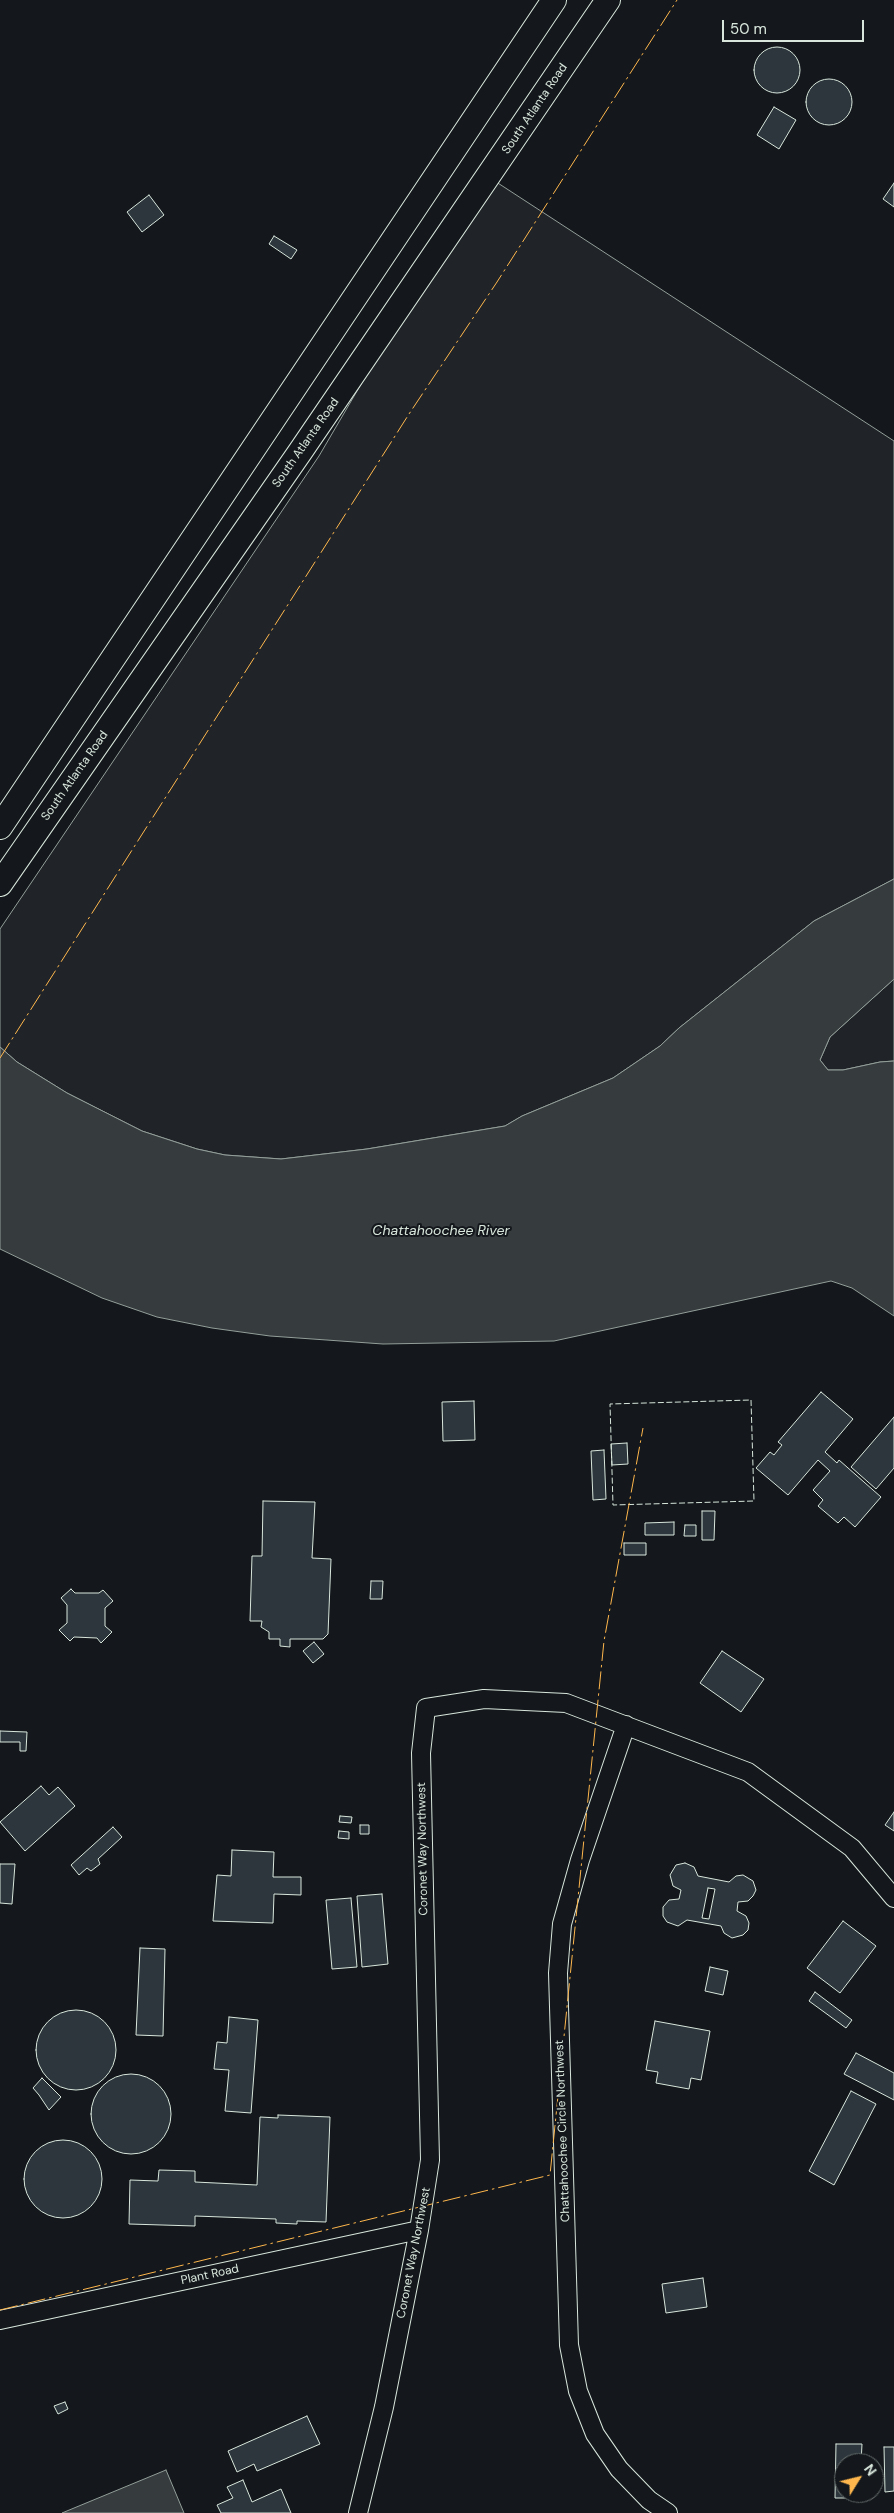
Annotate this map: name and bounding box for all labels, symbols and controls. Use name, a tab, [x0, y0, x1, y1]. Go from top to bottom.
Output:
scale bar	[724, 10, 866, 42]
text: 50 m	[730, 19, 767, 39]
street label: South Atlanta Road	[499, 61, 571, 157]
street label: South Atlanta Road	[270, 395, 342, 491]
street label: South Atlanta Road	[39, 728, 111, 824]
water label: Chattahoochee River	[372, 1223, 510, 1239]
street label: Coronet Way Northwest	[415, 1782, 431, 1916]
street label: Chattahoochee Circle Northwest	[553, 2040, 573, 2222]
street label: Coronet Way Northwest	[394, 2186, 434, 2320]
street label: Plant Road	[180, 2262, 240, 2288]
north arrow	[834, 2453, 884, 2503]
text: N	[860, 2460, 881, 2479]

